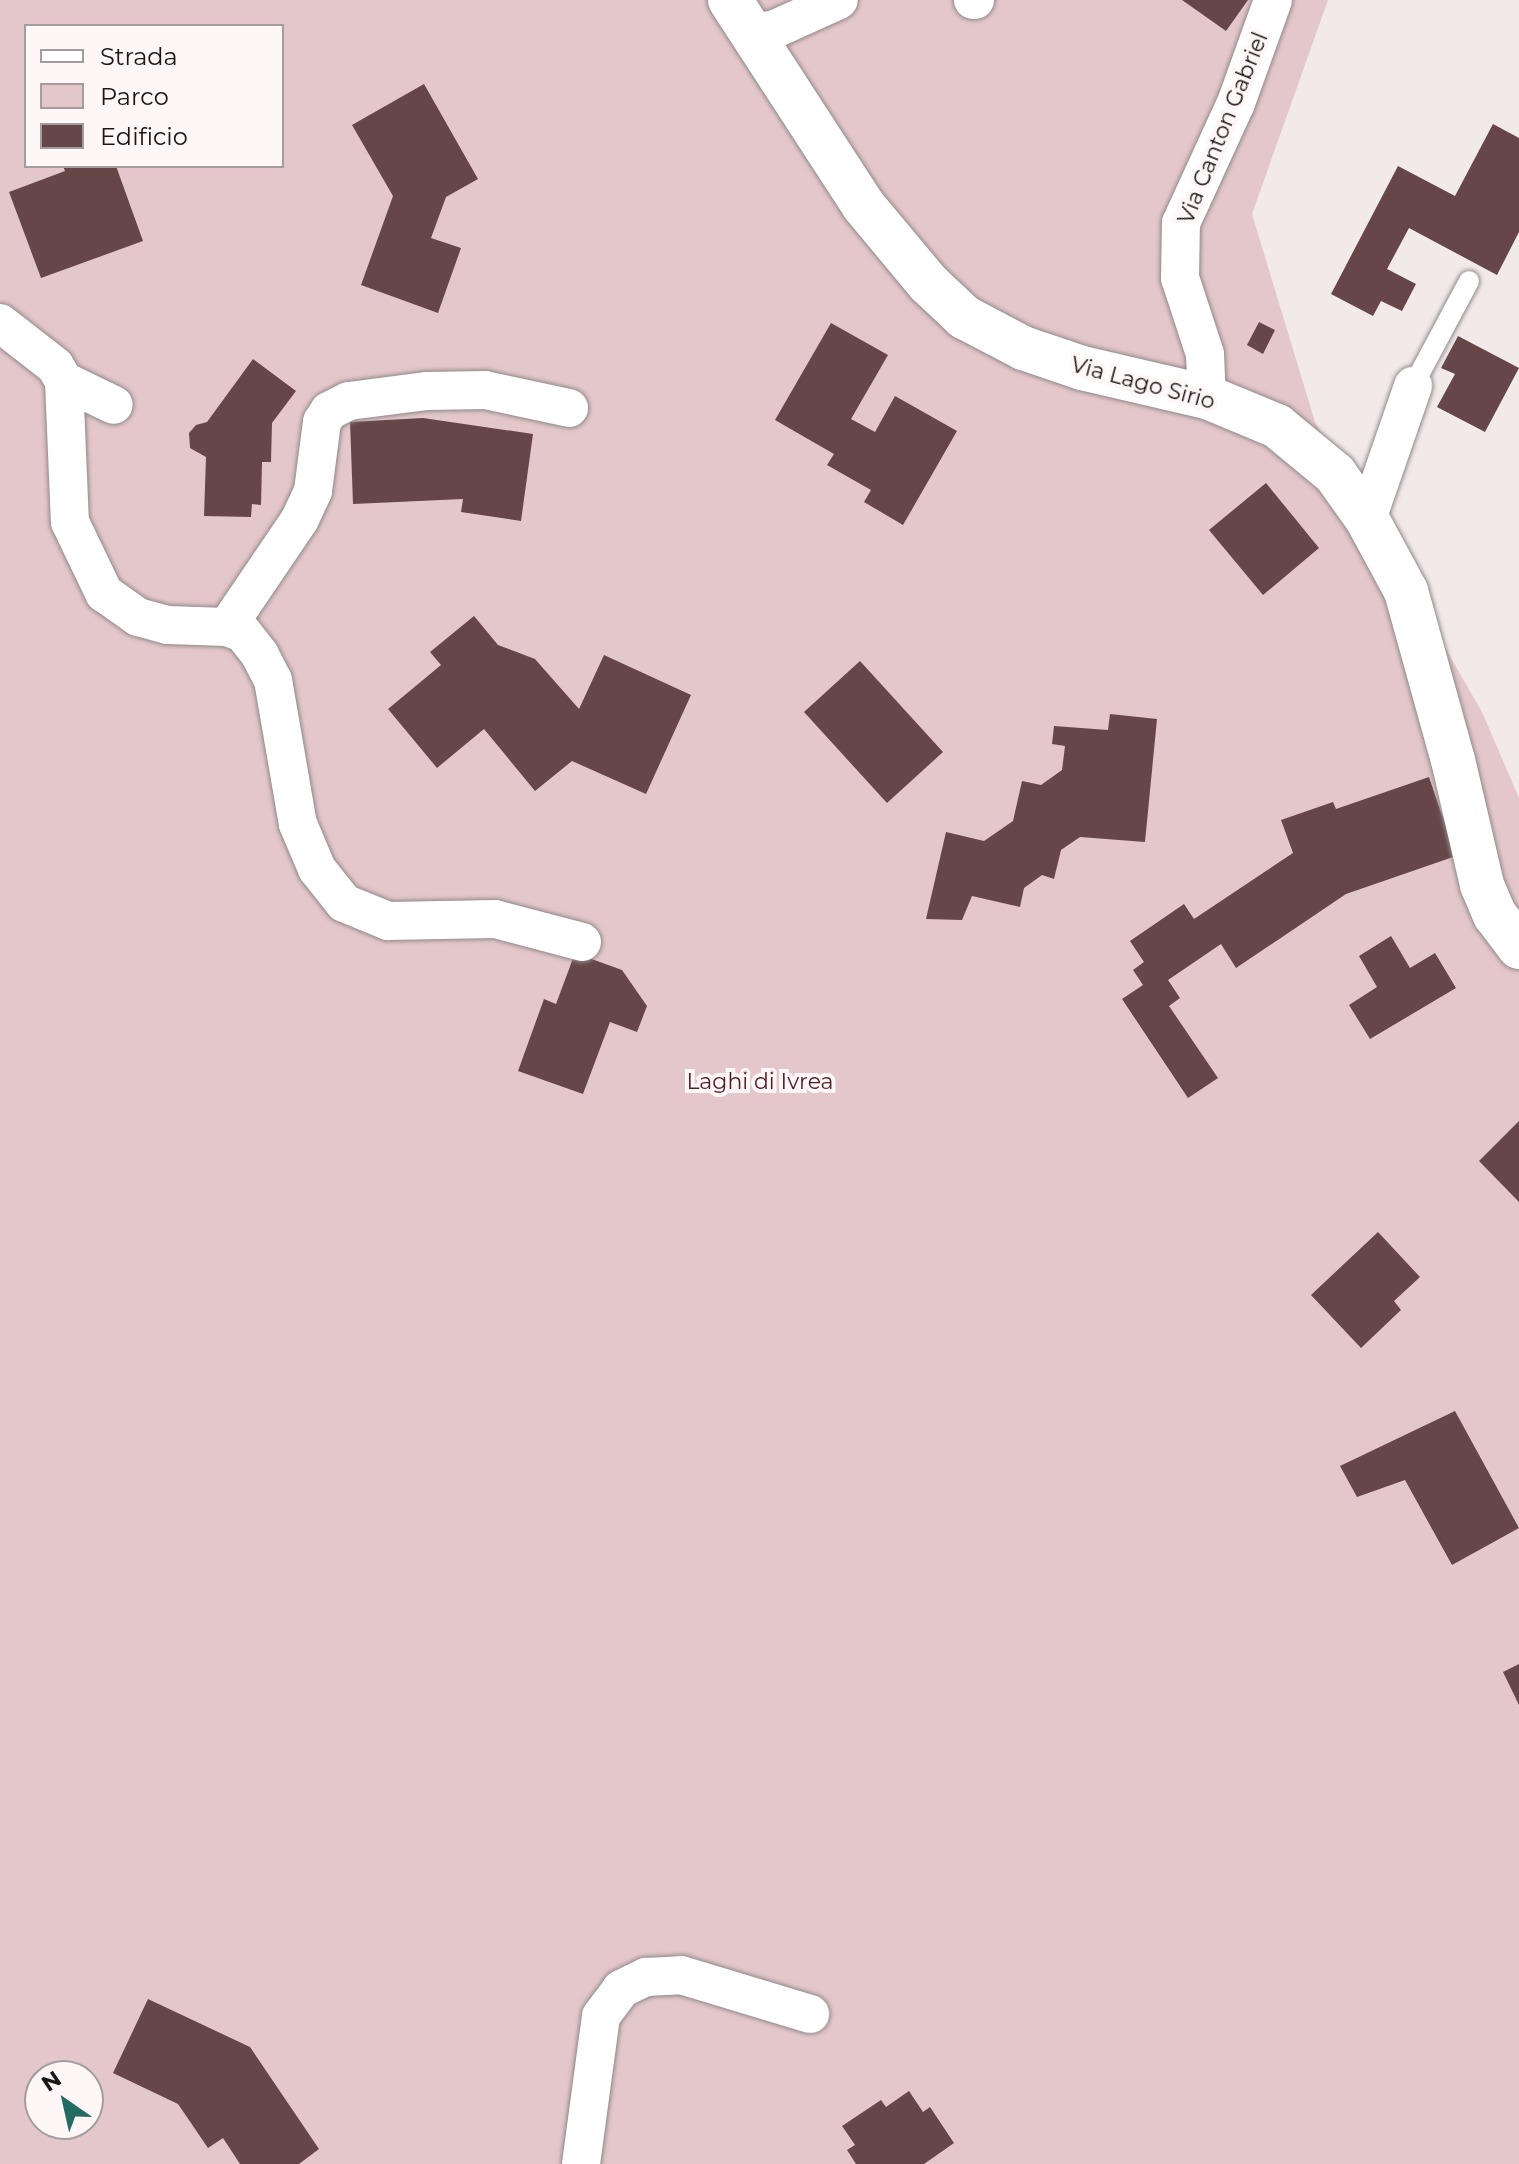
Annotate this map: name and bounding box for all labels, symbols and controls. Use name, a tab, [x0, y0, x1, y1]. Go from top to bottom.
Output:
legend	[24, 24, 284, 168]
street label: Via Canton Gabriel	[1172, 28, 1274, 228]
text: Strada	[100, 42, 178, 71]
text: Parco	[100, 82, 169, 111]
text: Edificio	[100, 122, 188, 151]
street label: Via Lago Sirio	[1068, 351, 1218, 415]
park label: Laghi di Ivrea	[686, 1069, 834, 1095]
north arrow	[24, 2060, 104, 2140]
text: N	[36, 2065, 66, 2098]

